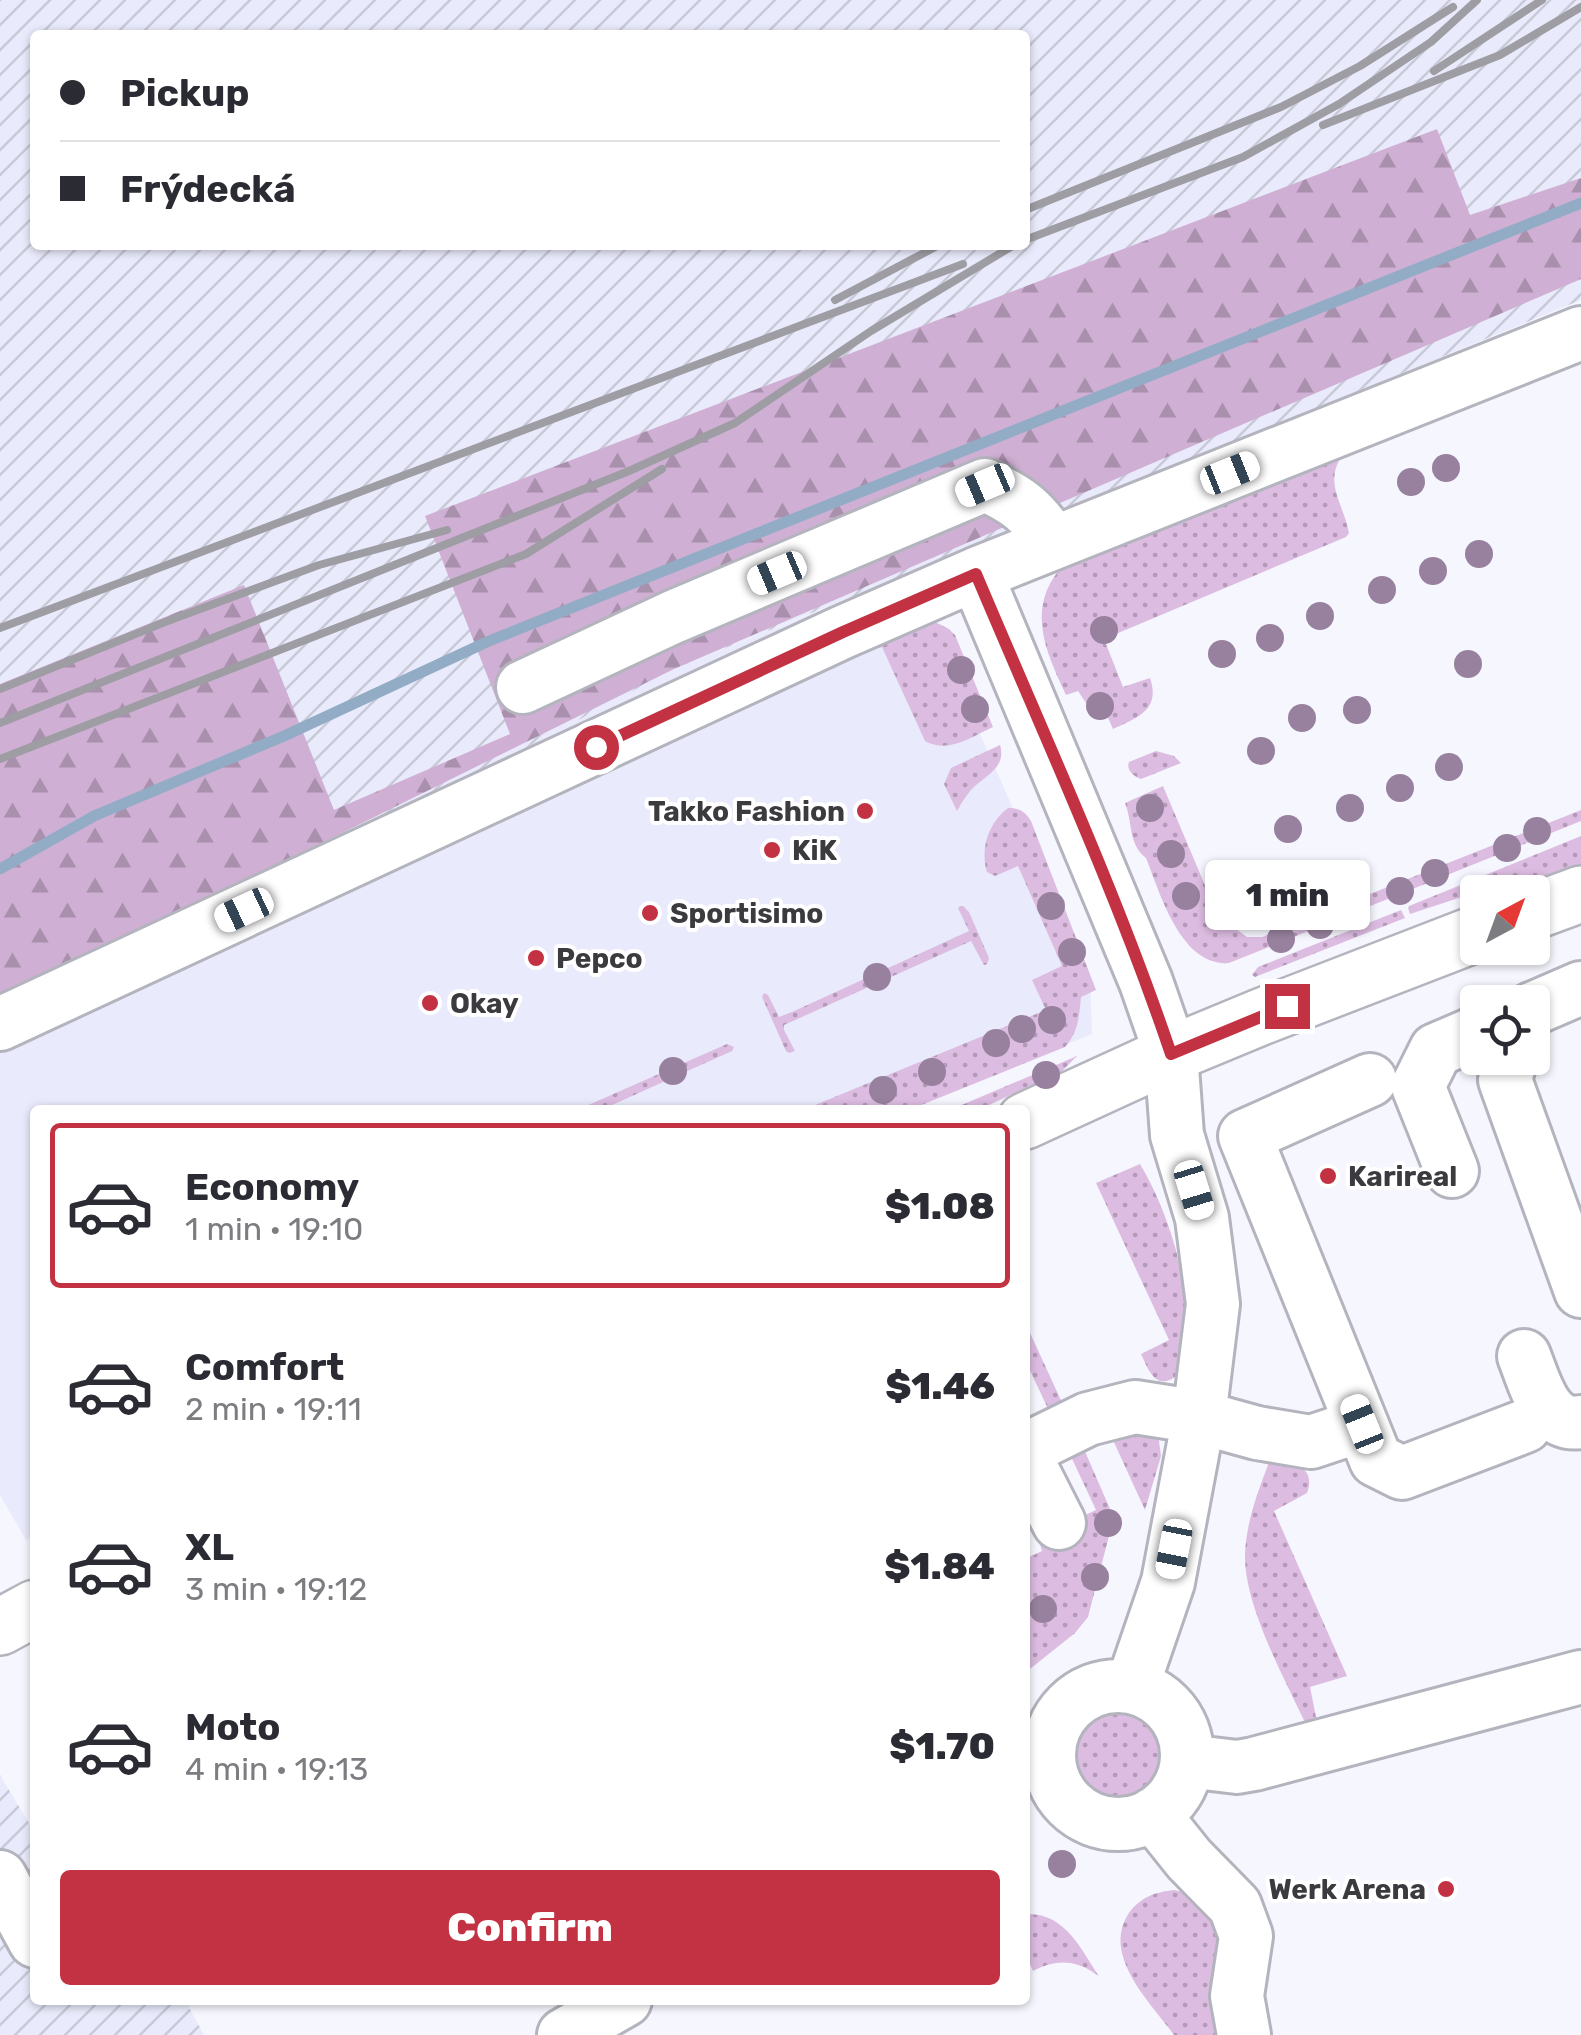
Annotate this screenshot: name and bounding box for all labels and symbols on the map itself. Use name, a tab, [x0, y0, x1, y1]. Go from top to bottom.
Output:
car	[1197, 448, 1263, 498]
car	[952, 459, 1018, 511]
car	[744, 547, 810, 599]
route start	[574, 725, 619, 770]
place label: Takko Fashion	[648, 795, 845, 828]
marker: Takko Fashion	[854, 800, 876, 822]
place label: KiK	[792, 834, 838, 867]
marker: KiK	[761, 839, 783, 861]
callout: 1 min	[1204, 861, 1370, 931]
north arrow	[1460, 875, 1550, 965]
car	[210, 884, 278, 936]
place label: Sportisimo	[670, 897, 823, 930]
marker: Sportisimo	[639, 902, 661, 924]
place label: Pepco	[556, 942, 643, 975]
marker: Pepco	[525, 947, 547, 969]
route end	[1265, 984, 1310, 1029]
place label: Okay	[450, 987, 519, 1020]
marker: Okay	[419, 992, 441, 1014]
car	[1171, 1157, 1217, 1223]
place label: Karireal	[1348, 1160, 1457, 1193]
marker: Karireal	[1317, 1165, 1339, 1187]
car	[1337, 1391, 1387, 1457]
car	[1154, 1517, 1194, 1581]
place label: Werk Arena	[1269, 1873, 1426, 1906]
marker: Werk Arena	[1435, 1878, 1457, 1900]

